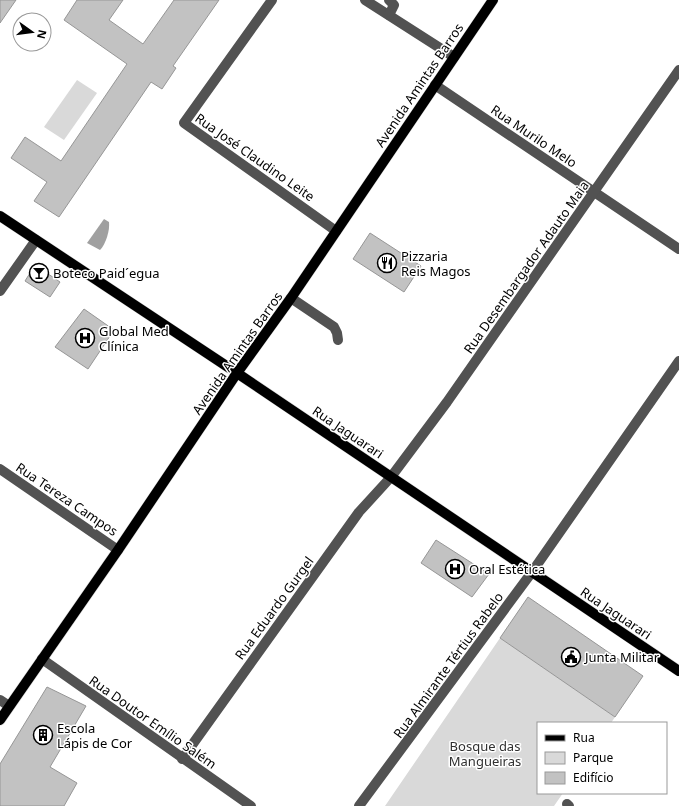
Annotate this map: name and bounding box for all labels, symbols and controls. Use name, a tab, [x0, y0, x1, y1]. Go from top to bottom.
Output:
north arrow	[12, 12, 52, 52]
street label: Avenida Amintas Barros	[371, 19, 467, 151]
text: N	[34, 28, 51, 41]
street label: Rua Murilo Melo	[487, 100, 581, 172]
street label: Rua José Claudino Leite	[192, 109, 318, 205]
street label: Rua Desembargador Adauto Maia	[459, 177, 593, 357]
place label: Pizzaria Reis Magos	[401, 247, 471, 280]
restaurant icon: Pizzaria Reis Magos	[376, 252, 398, 274]
bar icon: Boteco Paid´egua	[28, 262, 50, 284]
place label: Boteco Paid´egua	[53, 264, 160, 282]
street label: Avenida Amintas Barros	[188, 288, 286, 418]
place label: Global Med Clínica	[99, 322, 169, 355]
hospital icon: Global Med Clínica	[74, 327, 96, 349]
street label: Rua Jaguarari	[309, 402, 387, 462]
street label: Rua Tereza Campos	[13, 458, 121, 540]
street label: Rua Eduardo Gurgel	[231, 553, 317, 663]
hospital icon: Oral Estética	[444, 558, 466, 580]
place label: Oral Estética	[469, 560, 545, 578]
street label: Rua Jaguarari	[577, 583, 655, 643]
street label: Rua Almirante Tértius Rabelo	[389, 588, 507, 742]
public building icon: Junta Militar	[560, 646, 582, 668]
place label: Junta Militar	[583, 648, 660, 666]
street label: Rua Doutor Emílio Salém	[86, 671, 220, 773]
place label: Escola Lápis de Cor	[57, 719, 133, 752]
legend	[537, 722, 667, 794]
building icon: Escola Lápis de Cor	[32, 724, 54, 746]
text: Rua	[573, 729, 595, 746]
park label: Bosque das Mangueiras	[449, 737, 521, 770]
text: Parque	[573, 749, 614, 766]
text: Edifício	[573, 769, 614, 786]

